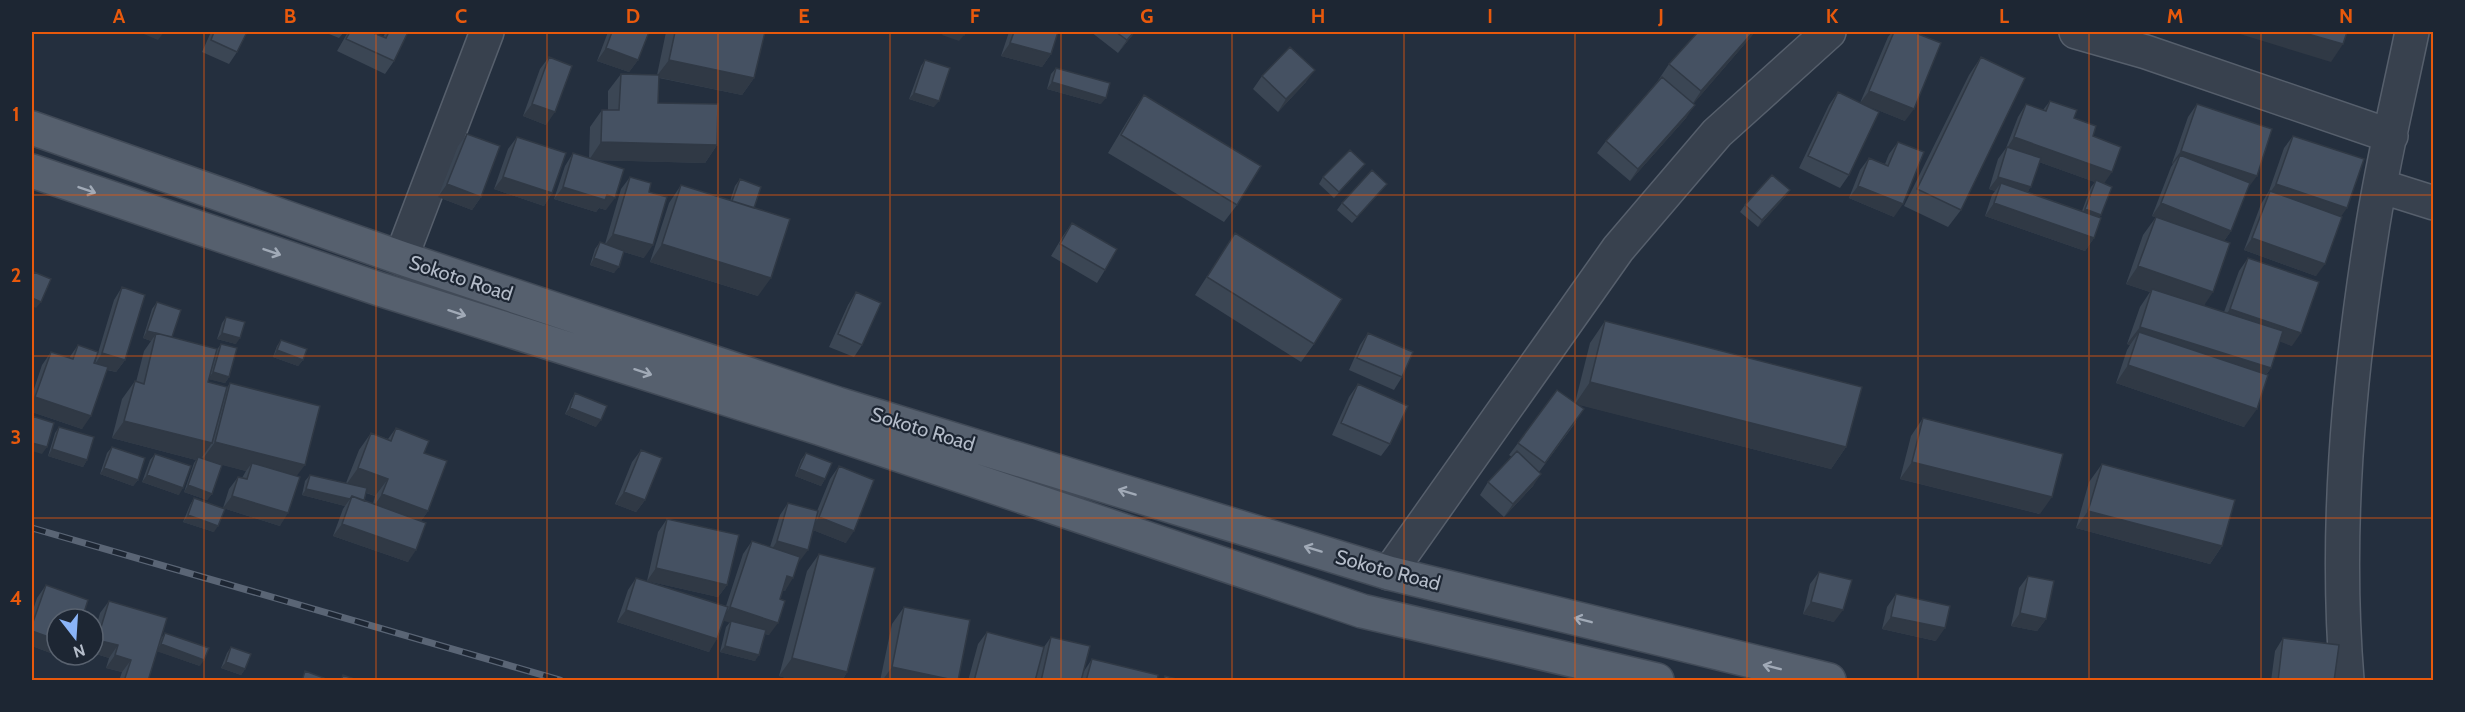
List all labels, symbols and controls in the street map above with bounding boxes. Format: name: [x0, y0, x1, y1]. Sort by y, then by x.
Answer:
text: A: [113, 4, 126, 28]
text: B: [284, 4, 296, 28]
text: C: [455, 4, 467, 28]
text: D: [626, 4, 640, 28]
text: E: [798, 4, 810, 28]
text: F: [970, 4, 981, 28]
text: G: [1140, 4, 1154, 28]
text: H: [1311, 4, 1325, 28]
text: I: [1487, 4, 1493, 28]
text: J: [1657, 4, 1664, 28]
text: K: [1826, 4, 1839, 28]
text: L: [1999, 4, 2009, 28]
text: M: [2167, 4, 2183, 28]
text: N: [2339, 4, 2353, 28]
text: 1: [12, 102, 20, 126]
one-way arrow: [77, 185, 96, 196]
one-way arrow: [262, 248, 281, 259]
street label: Sokoto Road: [406, 250, 516, 306]
text: 2: [11, 263, 21, 287]
one-way arrow: [447, 308, 466, 319]
one-way arrow: [633, 367, 652, 378]
street label: Sokoto Road: [868, 402, 978, 456]
text: 3: [11, 425, 21, 449]
one-way arrow: [1117, 486, 1136, 497]
one-way arrow: [1304, 543, 1323, 554]
street label: Sokoto Road: [1333, 544, 1443, 596]
text: 4: [10, 586, 22, 610]
north arrow: [45, 607, 105, 667]
one-way arrow: [1573, 614, 1592, 626]
text: N: [71, 640, 87, 662]
one-way arrow: [1763, 660, 1782, 672]

